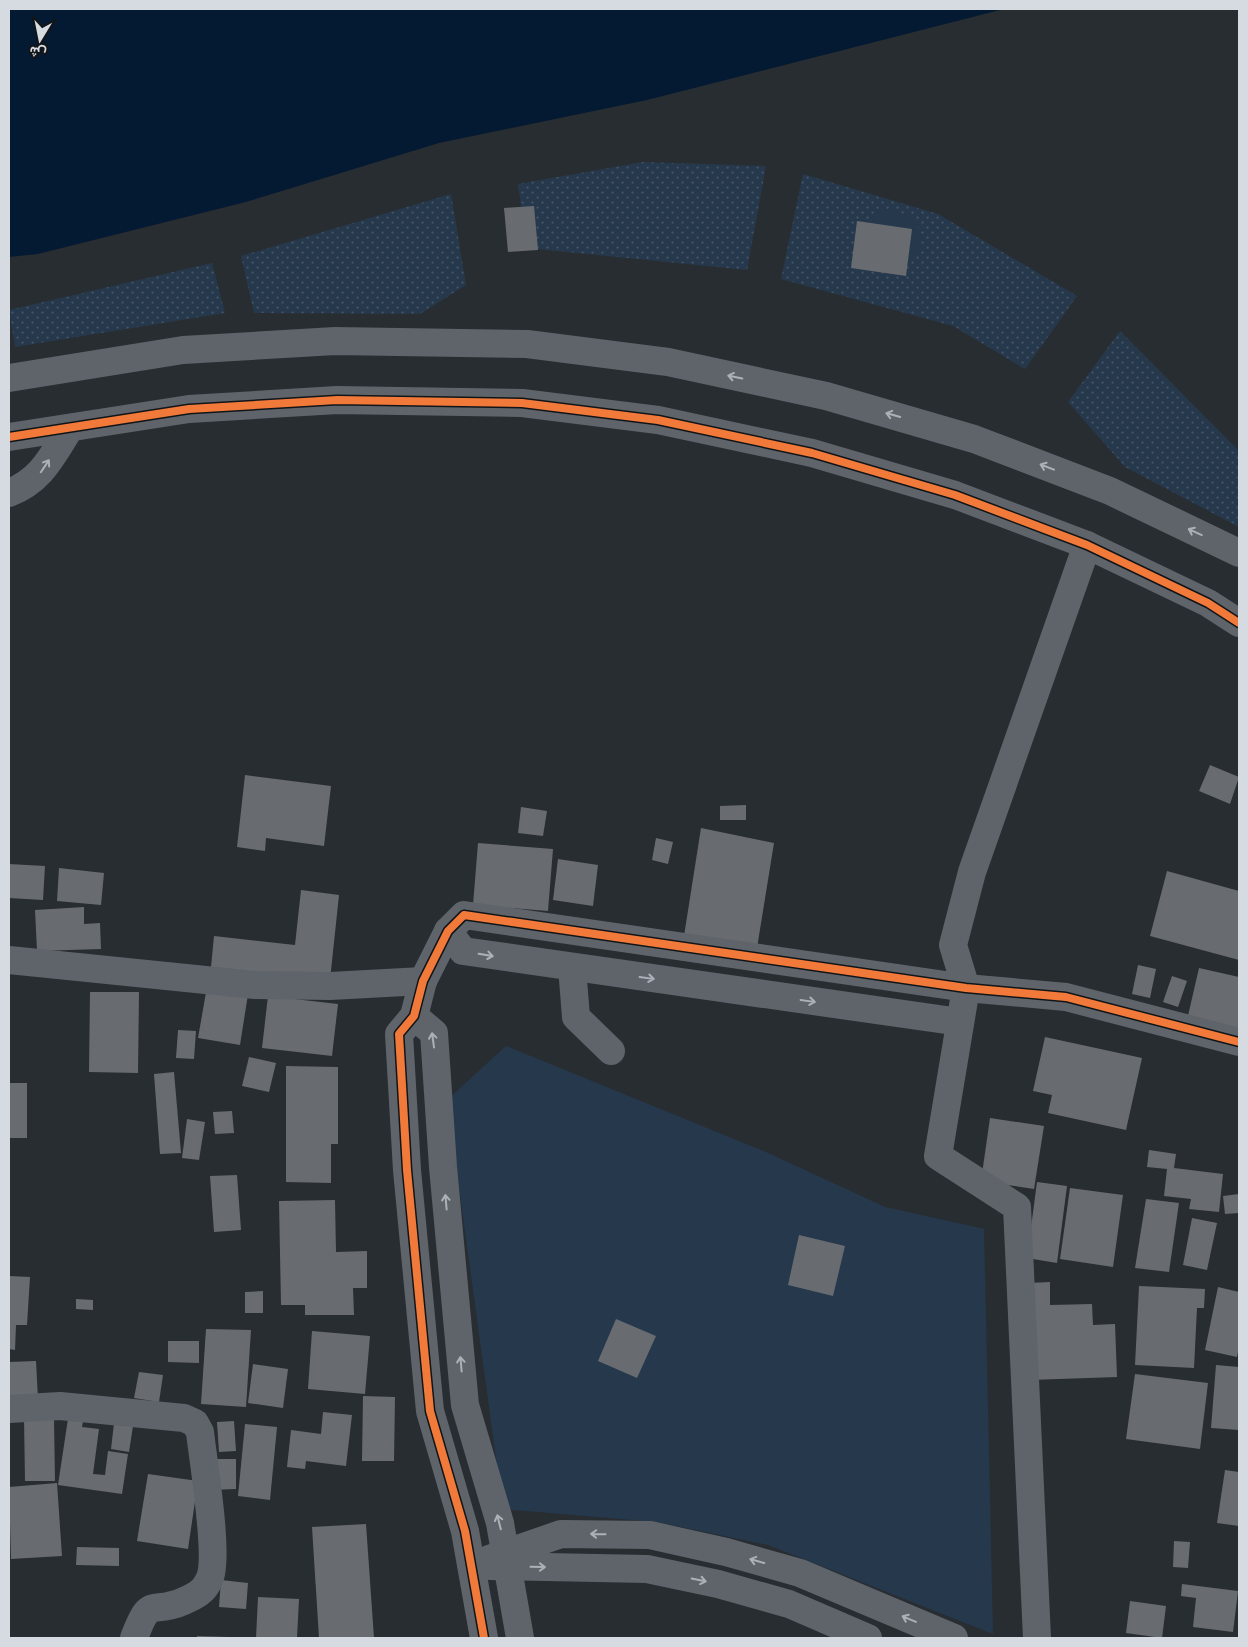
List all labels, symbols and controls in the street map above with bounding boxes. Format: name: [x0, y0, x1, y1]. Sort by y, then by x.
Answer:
north arrow: [15, 15, 65, 65]
text: ش: [28, 42, 48, 63]
one-way arrow: [727, 372, 743, 381]
one-way arrow: [885, 410, 901, 420]
one-way arrow: [40, 460, 50, 474]
one-way arrow: [1039, 462, 1055, 471]
one-way arrow: [1188, 526, 1203, 536]
one-way arrow: [478, 950, 494, 960]
one-way arrow: [639, 973, 655, 983]
one-way arrow: [800, 996, 816, 1006]
one-way arrow: [428, 1033, 438, 1049]
one-way arrow: [442, 1194, 451, 1210]
one-way arrow: [457, 1356, 466, 1372]
one-way arrow: [494, 1514, 503, 1530]
one-way arrow: [590, 1530, 606, 1539]
one-way arrow: [750, 1555, 766, 1565]
one-way arrow: [529, 1562, 545, 1572]
one-way arrow: [690, 1576, 706, 1585]
one-way arrow: [902, 1614, 917, 1623]

